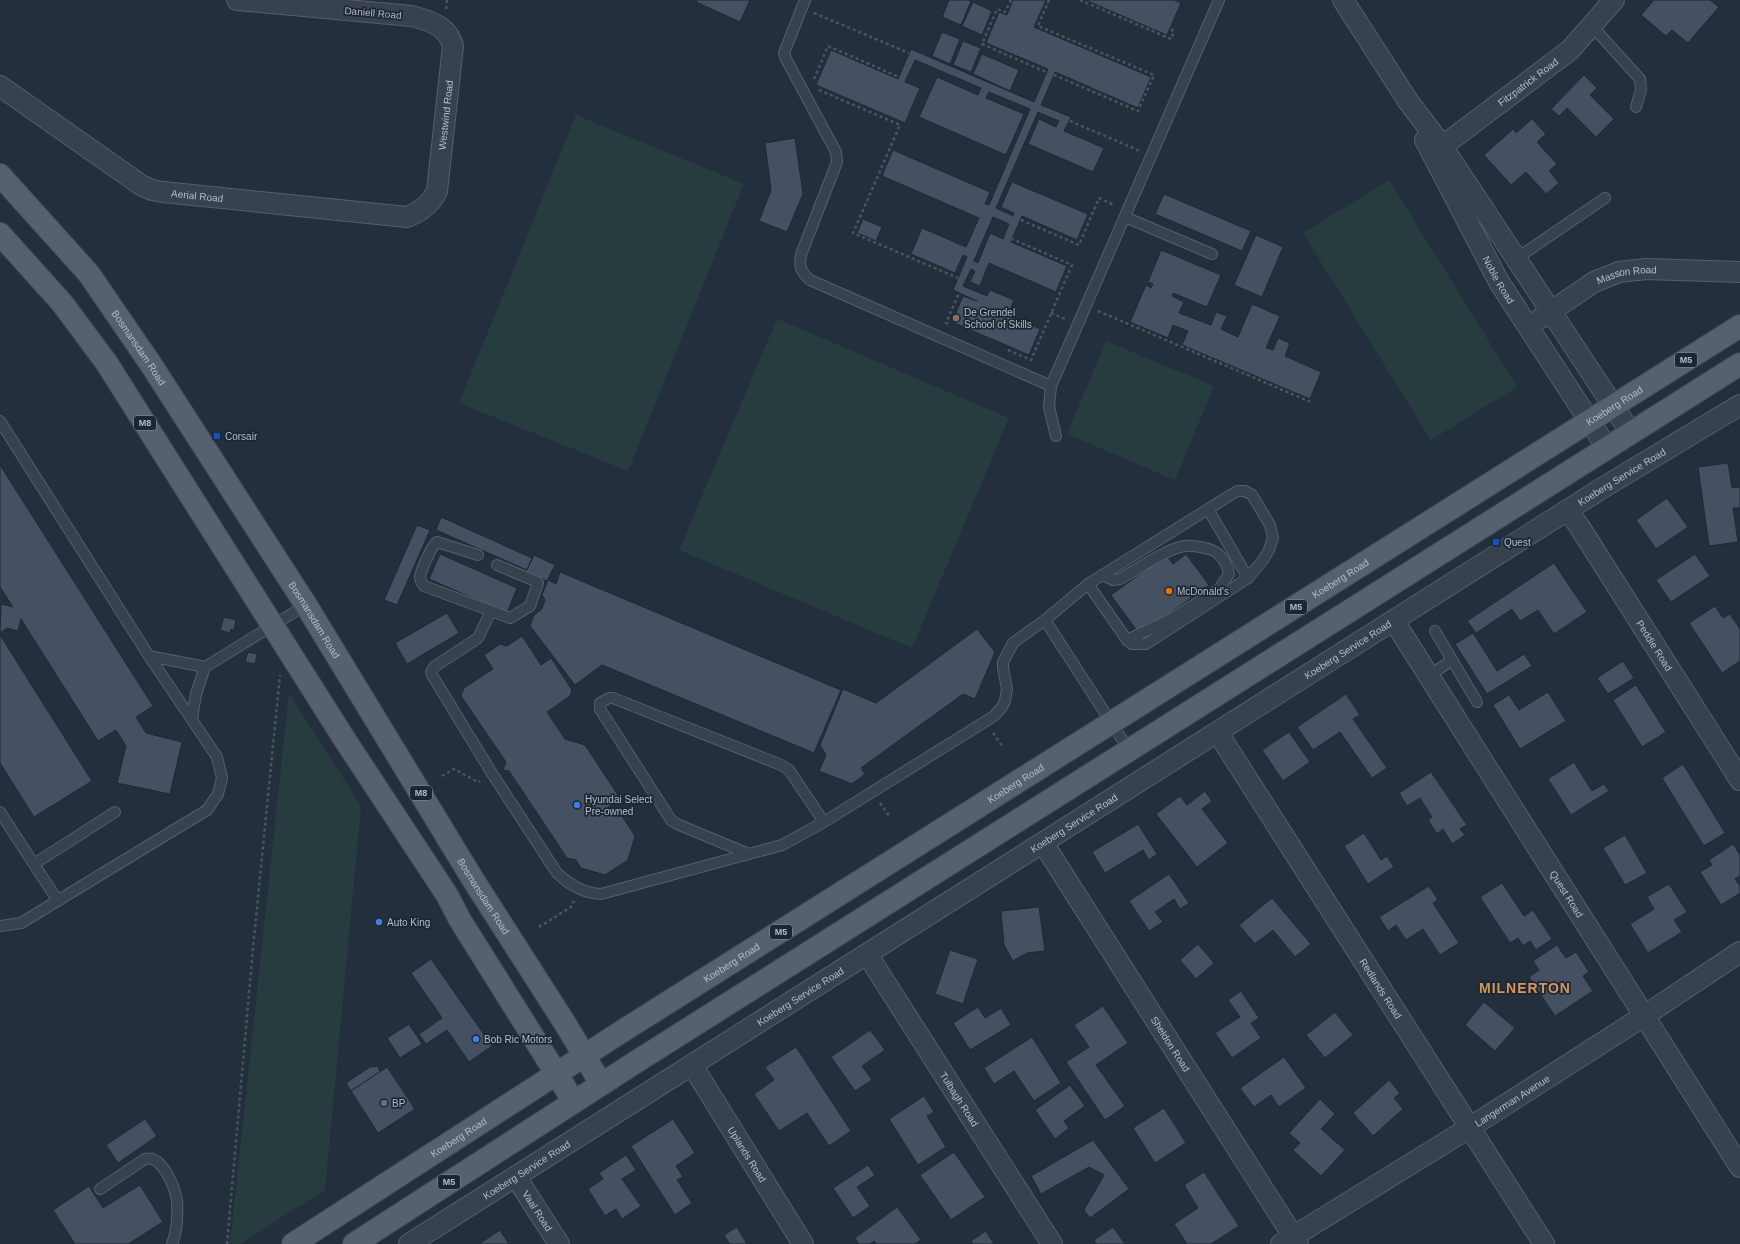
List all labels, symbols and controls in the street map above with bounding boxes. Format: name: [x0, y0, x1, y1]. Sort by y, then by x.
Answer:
street label: Daniell Road: [344, 5, 402, 21]
street label: Fitzpatrick Road: [1496, 56, 1560, 108]
street label: Westwind Road: [436, 80, 455, 150]
street label: Aerial Road: [171, 187, 224, 204]
street label: Noble Road: [1481, 254, 1517, 305]
street label: Masson Road: [1595, 263, 1657, 286]
place label: De Grendel School of Skills: [964, 307, 1032, 330]
street label: Bosmansdam Road: [110, 308, 168, 387]
marker: De Grendel School of Skills: [951, 313, 961, 323]
road number: M5: [1675, 353, 1697, 367]
street label: Koeberg Road: [1584, 383, 1645, 427]
road number: M8: [134, 416, 156, 430]
marker: Corsair: [212, 431, 222, 441]
place label: Corsair: [225, 431, 258, 442]
street label: Koeberg Service Road: [1576, 446, 1667, 508]
marker: Quest: [1491, 537, 1501, 547]
place label: Quest: [1504, 537, 1531, 548]
street label: Koeberg Road: [1310, 556, 1370, 600]
street label: Bosmansdam Road: [287, 579, 342, 660]
marker: McDonald's: [1164, 586, 1174, 596]
place label: McDonald's: [1177, 586, 1229, 597]
road number: M5: [1285, 600, 1307, 614]
street label: Koeberg Service Road: [1302, 618, 1393, 681]
street label: Peddie Road: [1635, 618, 1675, 673]
street label: Koeberg Road: [985, 761, 1046, 805]
road number: M8: [410, 786, 432, 800]
street label: Koeberg Service Road: [1028, 791, 1119, 854]
place label: Hyundai Select Pre-owned: [585, 794, 652, 817]
marker: Hyundai Select Pre-owned: [572, 800, 582, 810]
street label: Bosmansdam Road: [456, 856, 512, 936]
street label: Quest Road: [1548, 868, 1586, 919]
marker: Auto King: [374, 917, 384, 927]
place label: Auto King: [387, 917, 430, 928]
road number: M5: [770, 925, 792, 939]
street label: Koeberg Road: [701, 941, 762, 984]
street label: Redlands Road: [1358, 956, 1404, 1020]
street label: Koeberg Service Road: [755, 965, 846, 1028]
district label: MILNERTON: [1479, 980, 1571, 996]
street label: Sheldon Road: [1149, 1014, 1192, 1074]
marker: Bob Ric Motors: [471, 1034, 481, 1044]
place label: Bob Ric Motors: [484, 1034, 552, 1045]
street label: Tulbagh Road: [938, 1070, 981, 1128]
street label: Langerman Avenue: [1473, 1072, 1552, 1128]
marker: BP: [379, 1098, 389, 1108]
place label: BP: [392, 1098, 406, 1109]
street label: Koeberg Road: [428, 1115, 489, 1159]
street label: Uplands Road: [726, 1124, 769, 1184]
street label: Koeberg Service Road: [481, 1138, 572, 1201]
road number: M5: [438, 1175, 460, 1189]
street label: Vaal Road: [521, 1188, 555, 1233]

